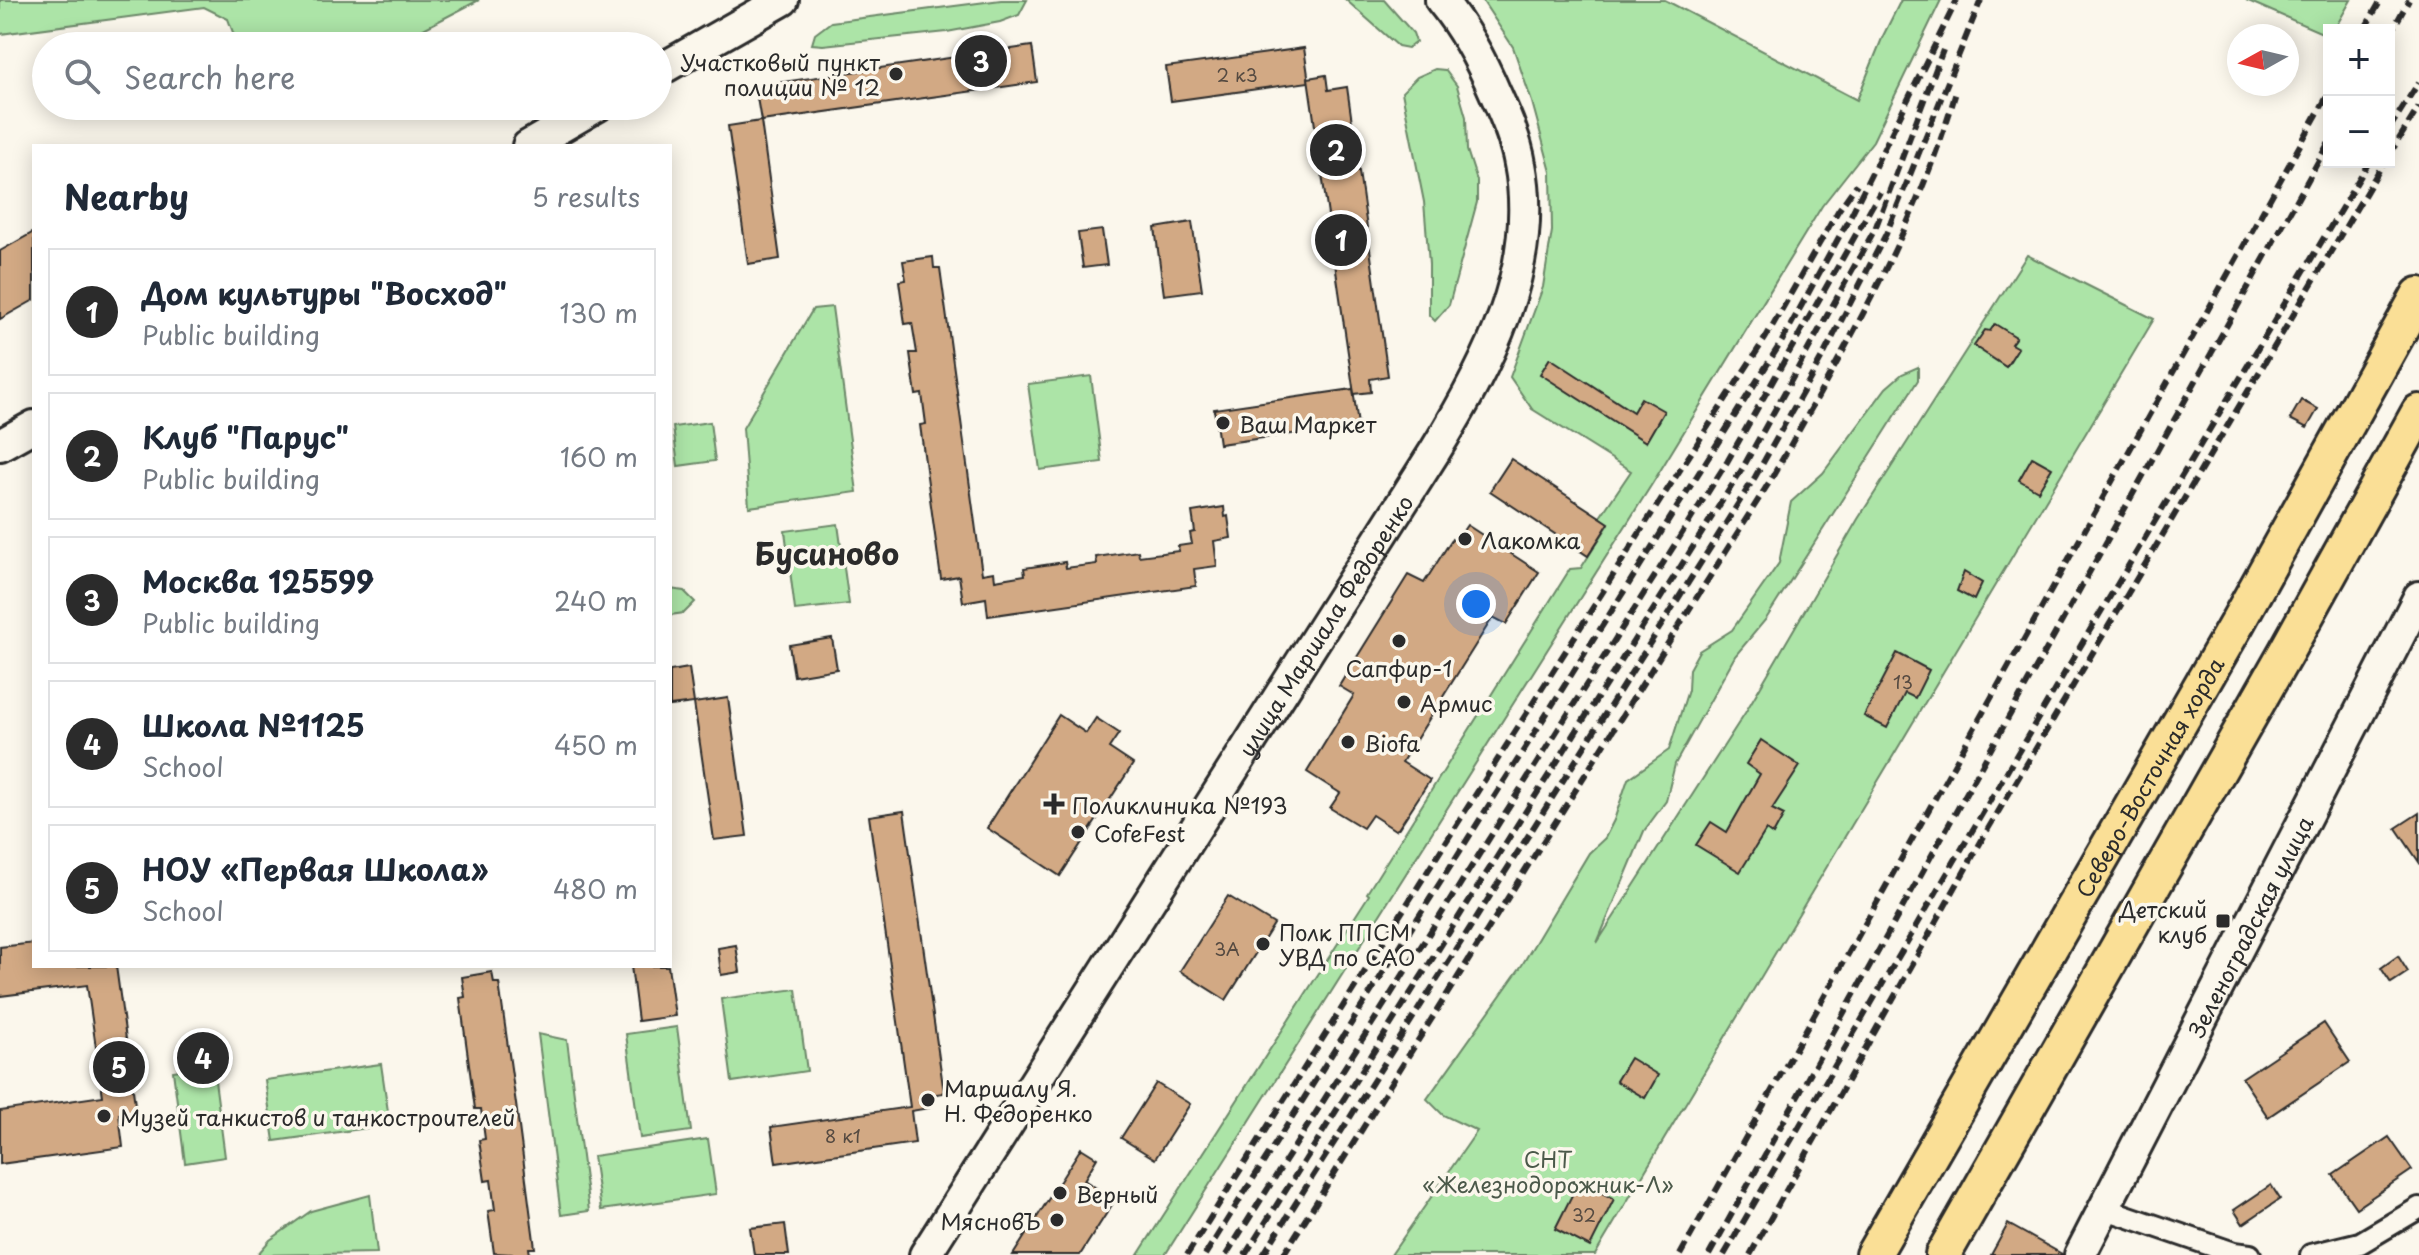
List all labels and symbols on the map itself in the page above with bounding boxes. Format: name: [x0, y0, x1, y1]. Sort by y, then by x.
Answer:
north arrow: [2227, 24, 2299, 96]
pin: 3: [955, 31, 1007, 91]
place label: Участковый пункт полиции № 12: [681, 45, 880, 103]
house number: 2 к3: [1216, 61, 1258, 88]
marker: Участковый пункт полиции № 12: [887, 65, 905, 83]
pin: 2: [1310, 120, 1362, 180]
pin: 1: [1315, 210, 1367, 270]
place label: Ваш Маркет: [1239, 407, 1377, 440]
marker: Ваш Маркет: [1214, 414, 1232, 432]
street label: улица Маршала Федоренко: [1229, 488, 1420, 762]
place label: Лакомка: [1481, 523, 1580, 556]
district label: Бусиново: [755, 530, 899, 575]
marker: Лакомка: [1456, 530, 1474, 548]
your location: [1456, 584, 1496, 624]
marker: Сапфир-1: [1390, 632, 1408, 650]
street label: Северо-Восточная хорда: [2066, 650, 2231, 903]
place label: Сапфир-1: [1346, 651, 1452, 684]
house number: 13: [1893, 668, 1913, 695]
place label: Армис: [1420, 686, 1493, 719]
marker: Армис: [1395, 693, 1413, 711]
place label: Biofa: [1364, 726, 1420, 759]
marker: Biofa: [1339, 733, 1357, 751]
place label: Поликлиника №193: [1072, 788, 1288, 821]
marker: Поликлиника №193: [1043, 793, 1065, 815]
street label: Зеленоградская улица: [2179, 810, 2320, 1042]
place label: CofeFest: [1094, 816, 1185, 849]
marker: CofeFest: [1069, 823, 1087, 841]
place label: Детский клуб: [2118, 892, 2207, 950]
marker: Детский клуб: [2214, 912, 2232, 930]
place label: Полк ППСМ УВД по САО: [1279, 915, 1415, 973]
house number: 3А: [1214, 935, 1240, 962]
marker: Полк ППСМ УВД по САО: [1254, 935, 1272, 953]
pin: 4: [177, 1028, 229, 1088]
pin: 5: [93, 1037, 145, 1097]
place label: Маршалу Я. Н. Федоренко: [944, 1071, 1093, 1129]
marker: Маршалу Я. Н. Федоренко: [919, 1091, 937, 1109]
place label: Музей танкистов и танкостроителей: [120, 1100, 515, 1133]
marker: Музей танкистов и танкостроителей: [95, 1107, 113, 1125]
house number: 8 к1: [825, 1122, 861, 1149]
park label: СНТ «Железнодорожник-Л»: [1422, 1142, 1674, 1200]
place label: Верный: [1076, 1177, 1158, 1210]
marker: Верный: [1051, 1184, 1069, 1202]
house number: 32: [1572, 1201, 1596, 1228]
place label: МясновЪ: [941, 1204, 1041, 1237]
marker: МясновЪ: [1048, 1211, 1066, 1229]

